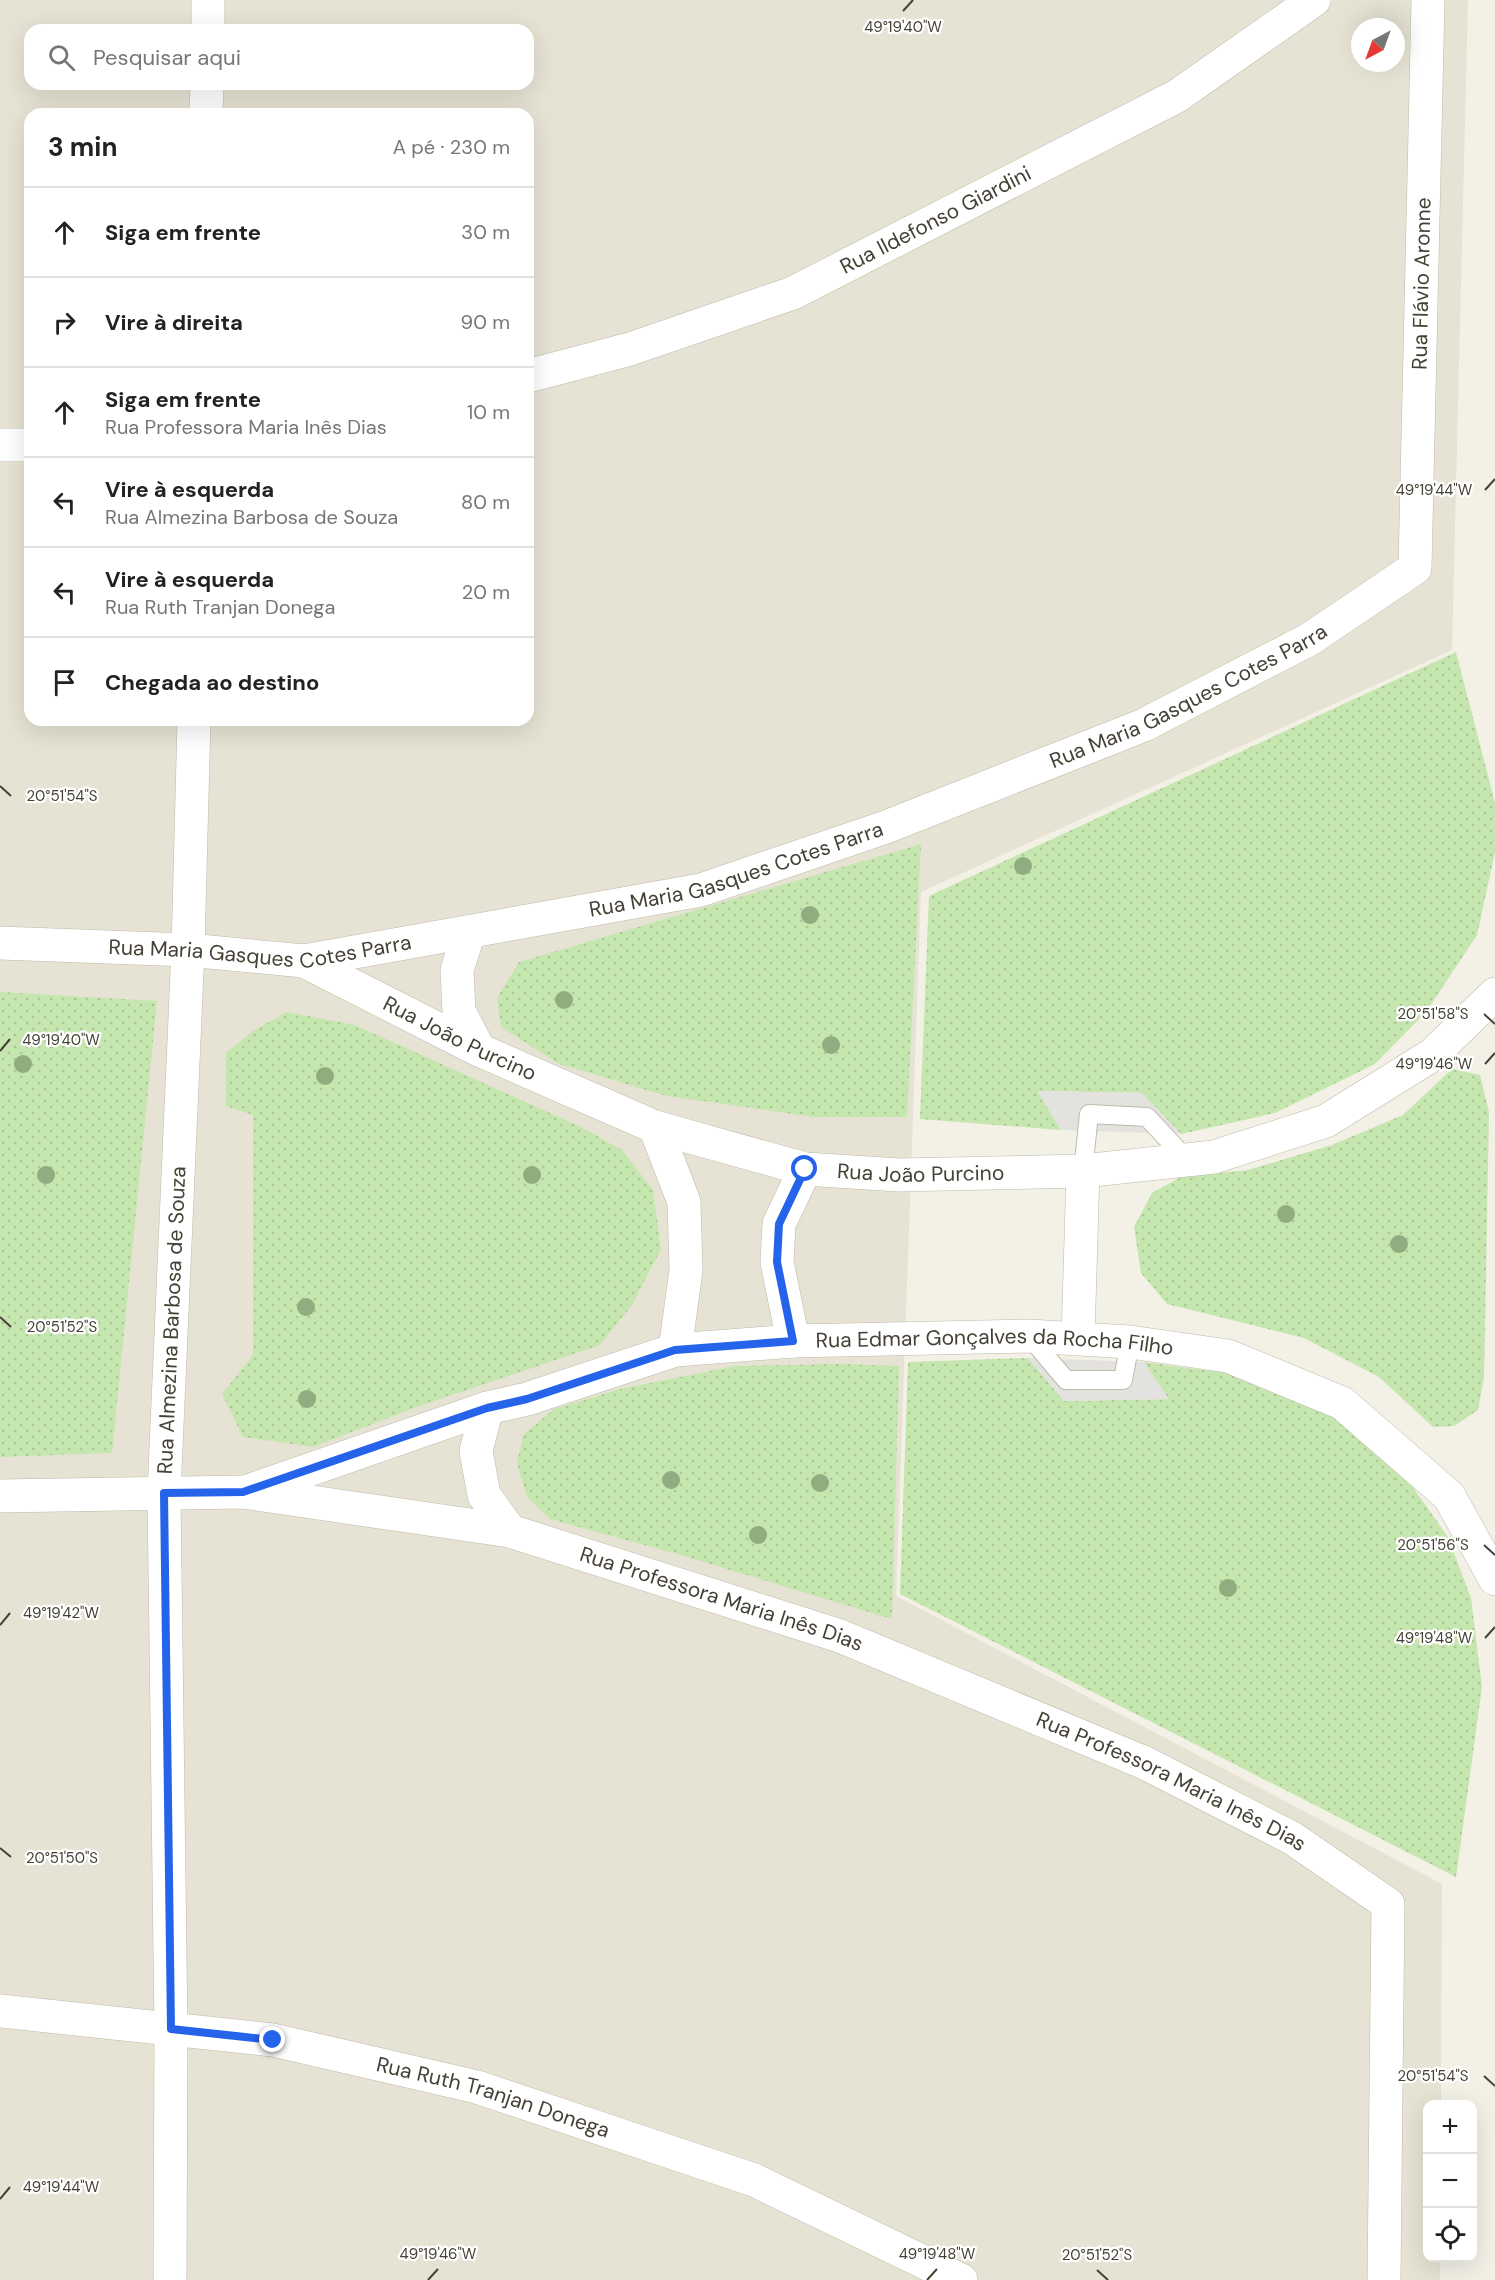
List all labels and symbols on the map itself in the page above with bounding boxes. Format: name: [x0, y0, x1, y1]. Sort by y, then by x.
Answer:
text: 49°19'40"W: [864, 17, 942, 37]
north arrow: [1351, 18, 1405, 72]
street label: Rua Ildefonso Giardini: [835, 159, 1036, 281]
street label: Rua Flávio Aronne: [1406, 197, 1437, 370]
text: 49°19'44"W: [1396, 480, 1473, 500]
street label: Rua Maria Gasques Cotes Parra: [1046, 617, 1333, 775]
text: 20°51'54"S: [27, 786, 98, 806]
street label: Rua Maria Gasques Cotes Parra: [587, 815, 887, 924]
street label: Rua Maria Gasques Cotes Parra: [108, 928, 414, 976]
street label: Rua João Purcino: [378, 989, 541, 1087]
text: 20°51'58"S: [1398, 1004, 1469, 1024]
text: 49°19'40"W: [22, 1030, 100, 1050]
text: 49°19'46"W: [1396, 1054, 1473, 1074]
route start: [791, 1155, 817, 1181]
street label: Rua João Purcino: [836, 1157, 1004, 1189]
street label: Rua Almezina Barbosa de Souza: [151, 1166, 192, 1475]
text: 20°51'52"S: [27, 1317, 97, 1337]
street label: Rua Edmar Gonçalves da Rocha Filho: [815, 1322, 1175, 1362]
text: 20°51'56"S: [1397, 1535, 1469, 1555]
street label: Rua Professora Maria Inês Dias: [576, 1540, 867, 1658]
text: 49°19'42"W: [23, 1603, 99, 1623]
text: 49°19'48"W: [1396, 1628, 1473, 1648]
street label: Rua Professora Maria Inês Dias: [1032, 1705, 1312, 1858]
text: 20°51'50"S: [26, 1848, 98, 1868]
route end: [259, 2026, 285, 2052]
street label: Rua Ruth Tranjan Donega: [374, 2050, 613, 2145]
text: 20°51'54"S: [1398, 2066, 1469, 2086]
text: 49°19'44"W: [23, 2177, 100, 2197]
text: 49°19'46"W: [400, 2244, 477, 2264]
text: 49°19'48"W: [899, 2244, 976, 2264]
text: 20°51'52"S: [1062, 2245, 1132, 2265]

